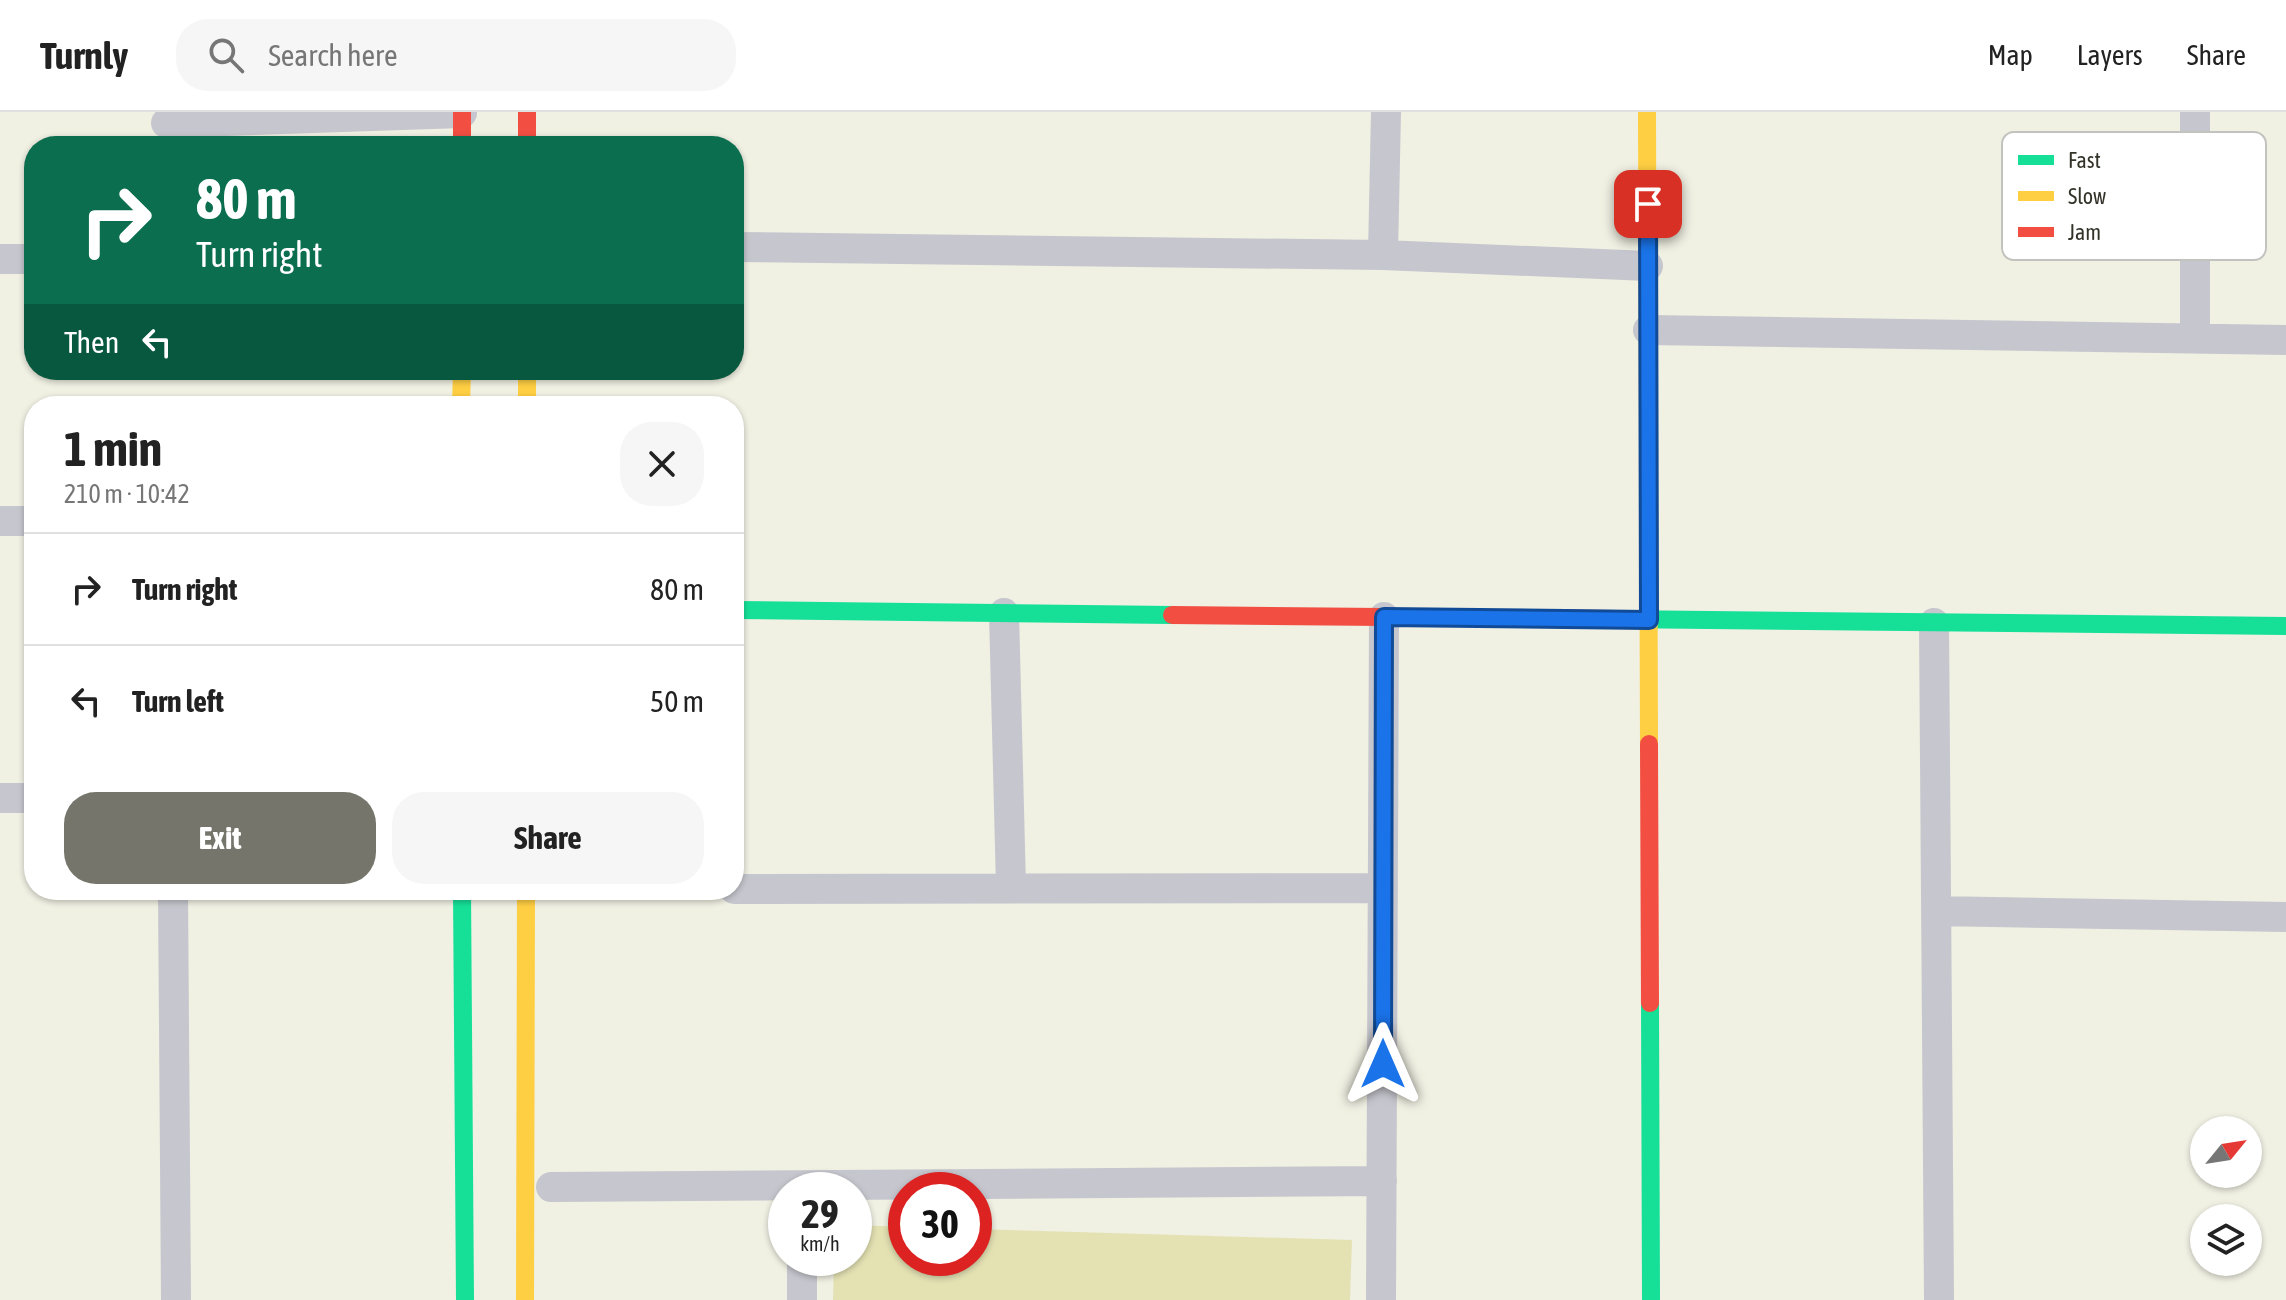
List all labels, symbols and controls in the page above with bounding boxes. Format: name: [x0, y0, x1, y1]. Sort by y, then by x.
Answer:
search box: [176, 19, 736, 91]
icon: search: [204, 33, 248, 77]
text: Turnly: [40, 34, 128, 77]
text: Search here: [268, 38, 398, 72]
text: Map: [1988, 39, 2033, 71]
text: Layers: [2077, 39, 2143, 71]
text: Share: [2187, 39, 2246, 71]
legend: [2002, 132, 2266, 260]
text: Fast: [2068, 147, 2101, 173]
text: 80 m: [196, 167, 297, 231]
icon: right: [64, 168, 168, 272]
pin: [1614, 170, 1682, 238]
icon: arrive: [1626, 182, 1670, 226]
text: Slow: [2068, 183, 2106, 209]
text: Jam: [2068, 219, 2101, 245]
text: Turn right: [196, 233, 323, 275]
icon: left: [135, 320, 179, 364]
text: Then: [64, 325, 119, 359]
text: 1 min: [64, 421, 162, 476]
button: close: [620, 422, 704, 506]
text: 210 m · 10:42: [64, 479, 190, 509]
icon: right: [64, 567, 108, 611]
text: Turn right: [132, 572, 238, 606]
text: 80 m: [650, 572, 704, 606]
icon: left: [64, 679, 108, 723]
text: Turn left: [132, 684, 224, 718]
text: 50 m: [650, 684, 704, 718]
button: Exit: [64, 792, 376, 884]
button: Share: [392, 792, 704, 884]
position arrow: [1341, 1022, 1425, 1106]
north arrow: [2190, 1116, 2262, 1188]
map controls: [2190, 1116, 2262, 1276]
speed limit sign: 30: [888, 1172, 992, 1276]
text: 29: [801, 1191, 839, 1236]
button: layers: [2190, 1204, 2262, 1276]
text: km/h: [800, 1232, 840, 1255]

